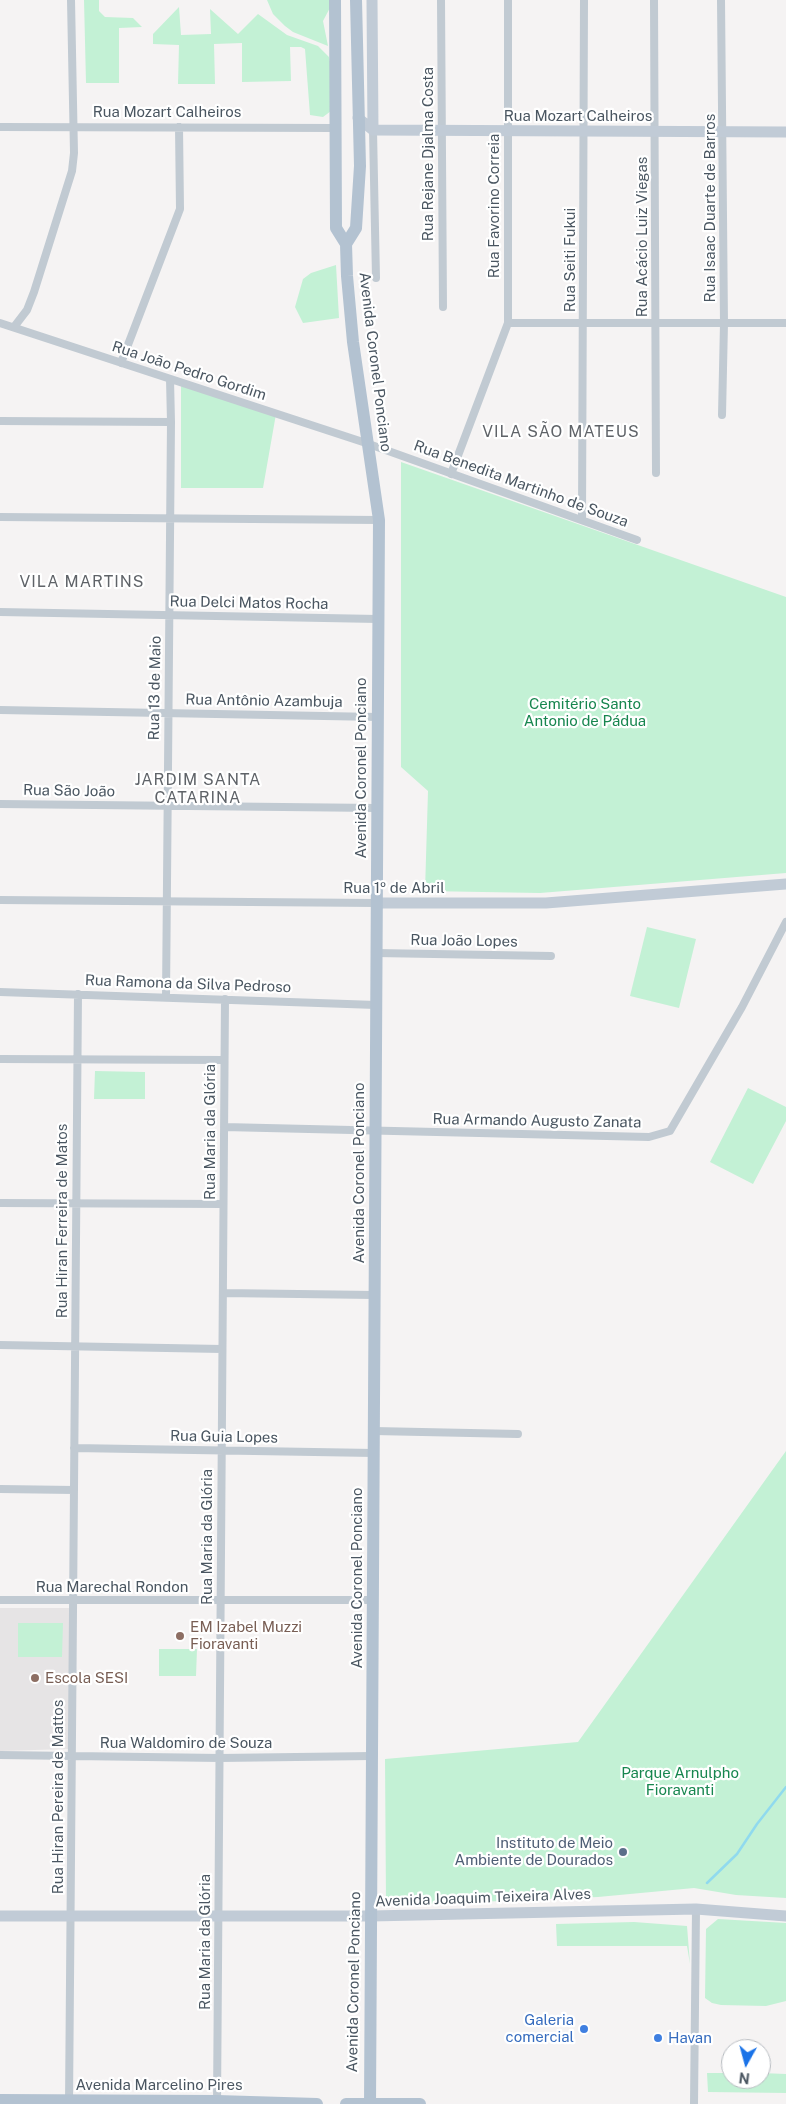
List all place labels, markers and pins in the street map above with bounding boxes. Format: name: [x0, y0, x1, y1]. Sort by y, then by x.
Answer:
place label: EM Izabel Muzzi Fioravanti: [190, 1618, 302, 1653]
marker: EM Izabel Muzzi Fioravanti: [174, 1630, 186, 1642]
place label: Escola SESI: [45, 1669, 128, 1687]
marker: Escola SESI: [29, 1672, 41, 1684]
place label: Instituto de Meio Ambiente de Dourados: [454, 1834, 613, 1869]
marker: Instituto de Meio Ambiente de Dourados: [617, 1846, 629, 1858]
place label: Galeria comercial: [506, 2011, 574, 2046]
marker: Galeria comercial: [578, 2023, 590, 2035]
place label: Havan: [668, 2029, 712, 2047]
marker: Havan: [652, 2032, 664, 2044]

